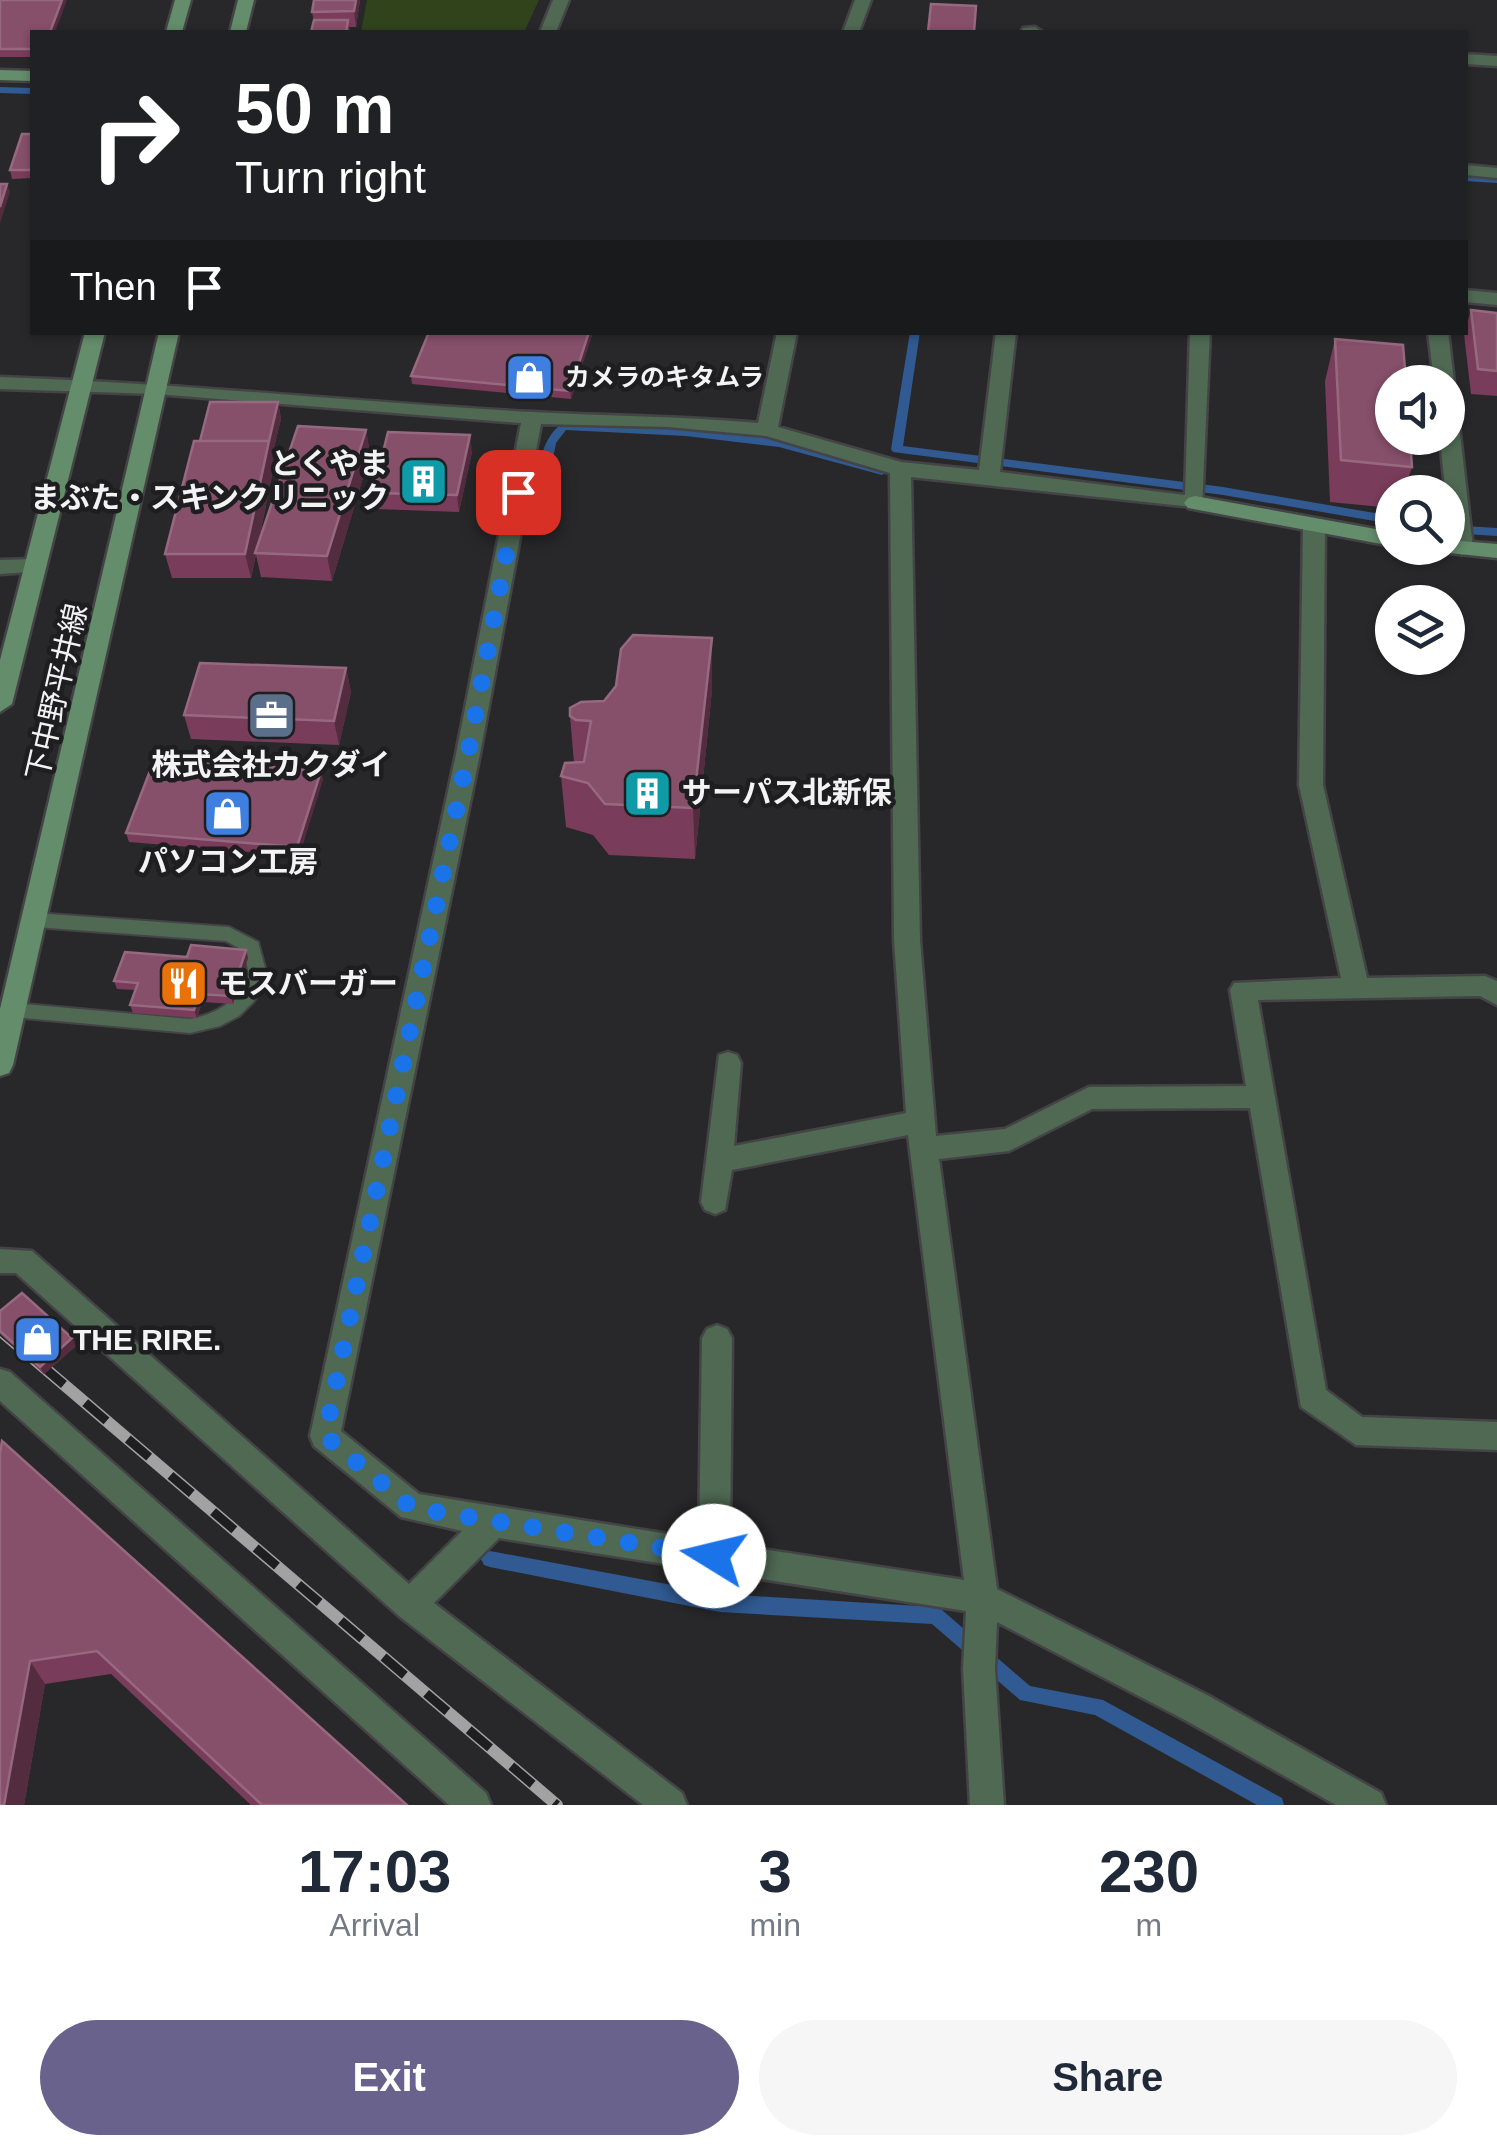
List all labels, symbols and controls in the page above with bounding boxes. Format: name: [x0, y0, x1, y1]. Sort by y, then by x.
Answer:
icon: right: [70, 70, 200, 200]
text: 50 m: [235, 70, 395, 148]
text: Turn right: [235, 152, 426, 203]
icon: arrive: [177, 260, 232, 315]
text: Then: [70, 266, 157, 308]
shop icon: カメラのキタムラ: [504, 351, 556, 403]
place label: カメラのキタムラ: [565, 363, 764, 391]
map controls: [1375, 365, 1465, 675]
button: sound: [1375, 365, 1465, 455]
place label: とくやま まぶた・スキンクリニック: [30, 447, 389, 514]
pin: [476, 450, 561, 535]
building icon: とくやま まぶた・スキンクリニック: [398, 455, 450, 507]
icon: arrive: [491, 465, 546, 520]
button: search: [1375, 475, 1465, 565]
button: layers: [1375, 585, 1465, 675]
street label: 下中野平井線: [20, 600, 93, 783]
office icon: 株式会社カクダイ: [245, 690, 297, 742]
place label: 株式会社カクダイ: [152, 748, 390, 781]
building icon: サーパス北新保: [621, 767, 673, 819]
place label: サーパス北新保: [682, 776, 892, 809]
shop icon: パソコン工房: [202, 787, 254, 839]
place label: パソコン工房: [138, 845, 318, 878]
restaurant icon: モスバーガー: [157, 958, 209, 1010]
place label: モスバーガー: [218, 967, 398, 1000]
shop icon: THE RIRE.: [12, 1314, 64, 1366]
place label: THE RIRE.: [73, 1323, 221, 1356]
position arrow: [662, 1504, 766, 1608]
text: 17:03: [298, 1838, 451, 1905]
text: 3: [758, 1838, 792, 1905]
text: 230: [1099, 1838, 1199, 1905]
text: Arrival: [329, 1907, 420, 1943]
text: min: [749, 1907, 801, 1943]
text: m: [1136, 1907, 1162, 1943]
button: Exit: [40, 2020, 739, 2135]
button: Share: [759, 2020, 1457, 2135]

